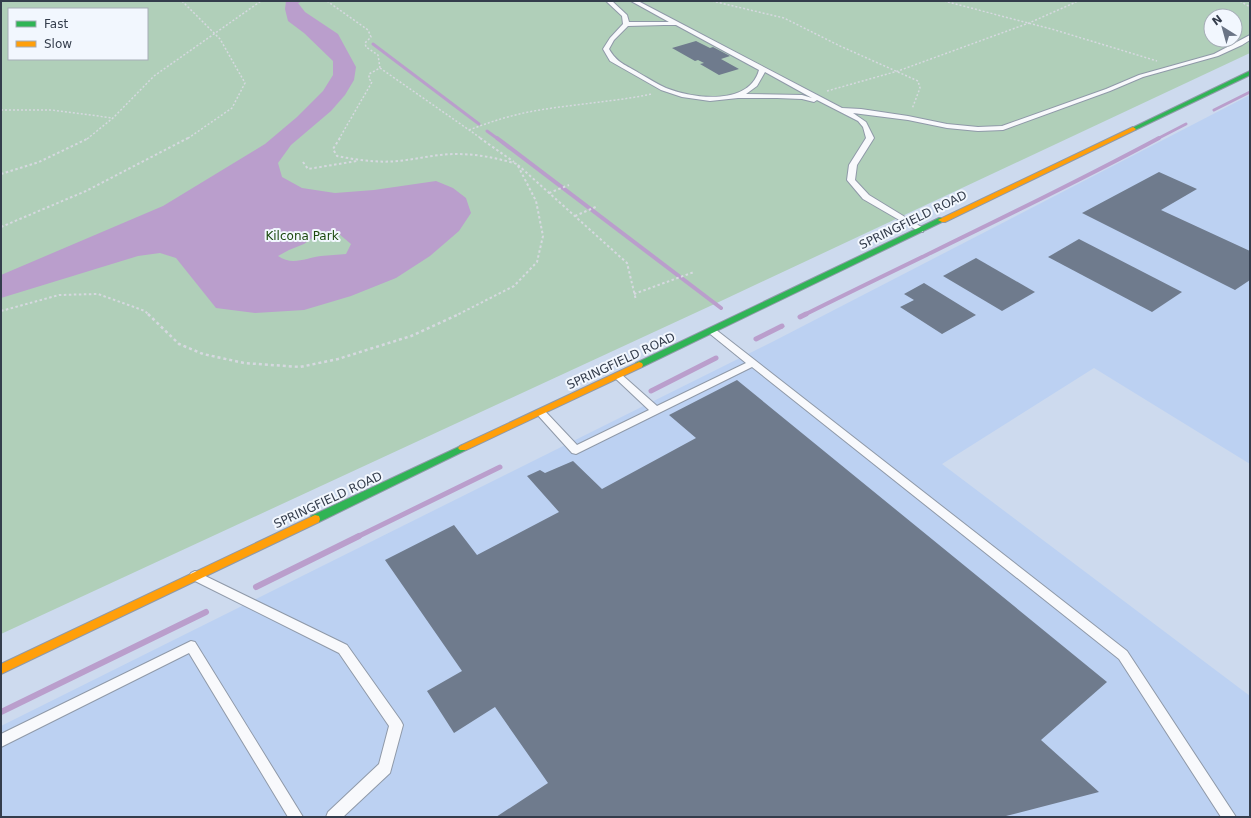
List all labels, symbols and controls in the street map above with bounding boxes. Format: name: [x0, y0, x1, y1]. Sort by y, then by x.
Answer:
legend: [8, 8, 148, 60]
north arrow: [1203, 8, 1243, 48]
text: N: [1210, 12, 1225, 28]
text: Fast: [44, 17, 68, 31]
text: Slow: [44, 37, 72, 51]
street label: SPRINGFIELD ROAD: [857, 188, 969, 252]
park label: Kilcona Park: [265, 229, 339, 243]
street label: SPRINGFIELD ROAD: [565, 330, 677, 392]
street label: SPRINGFIELD ROAD: [272, 469, 384, 531]

